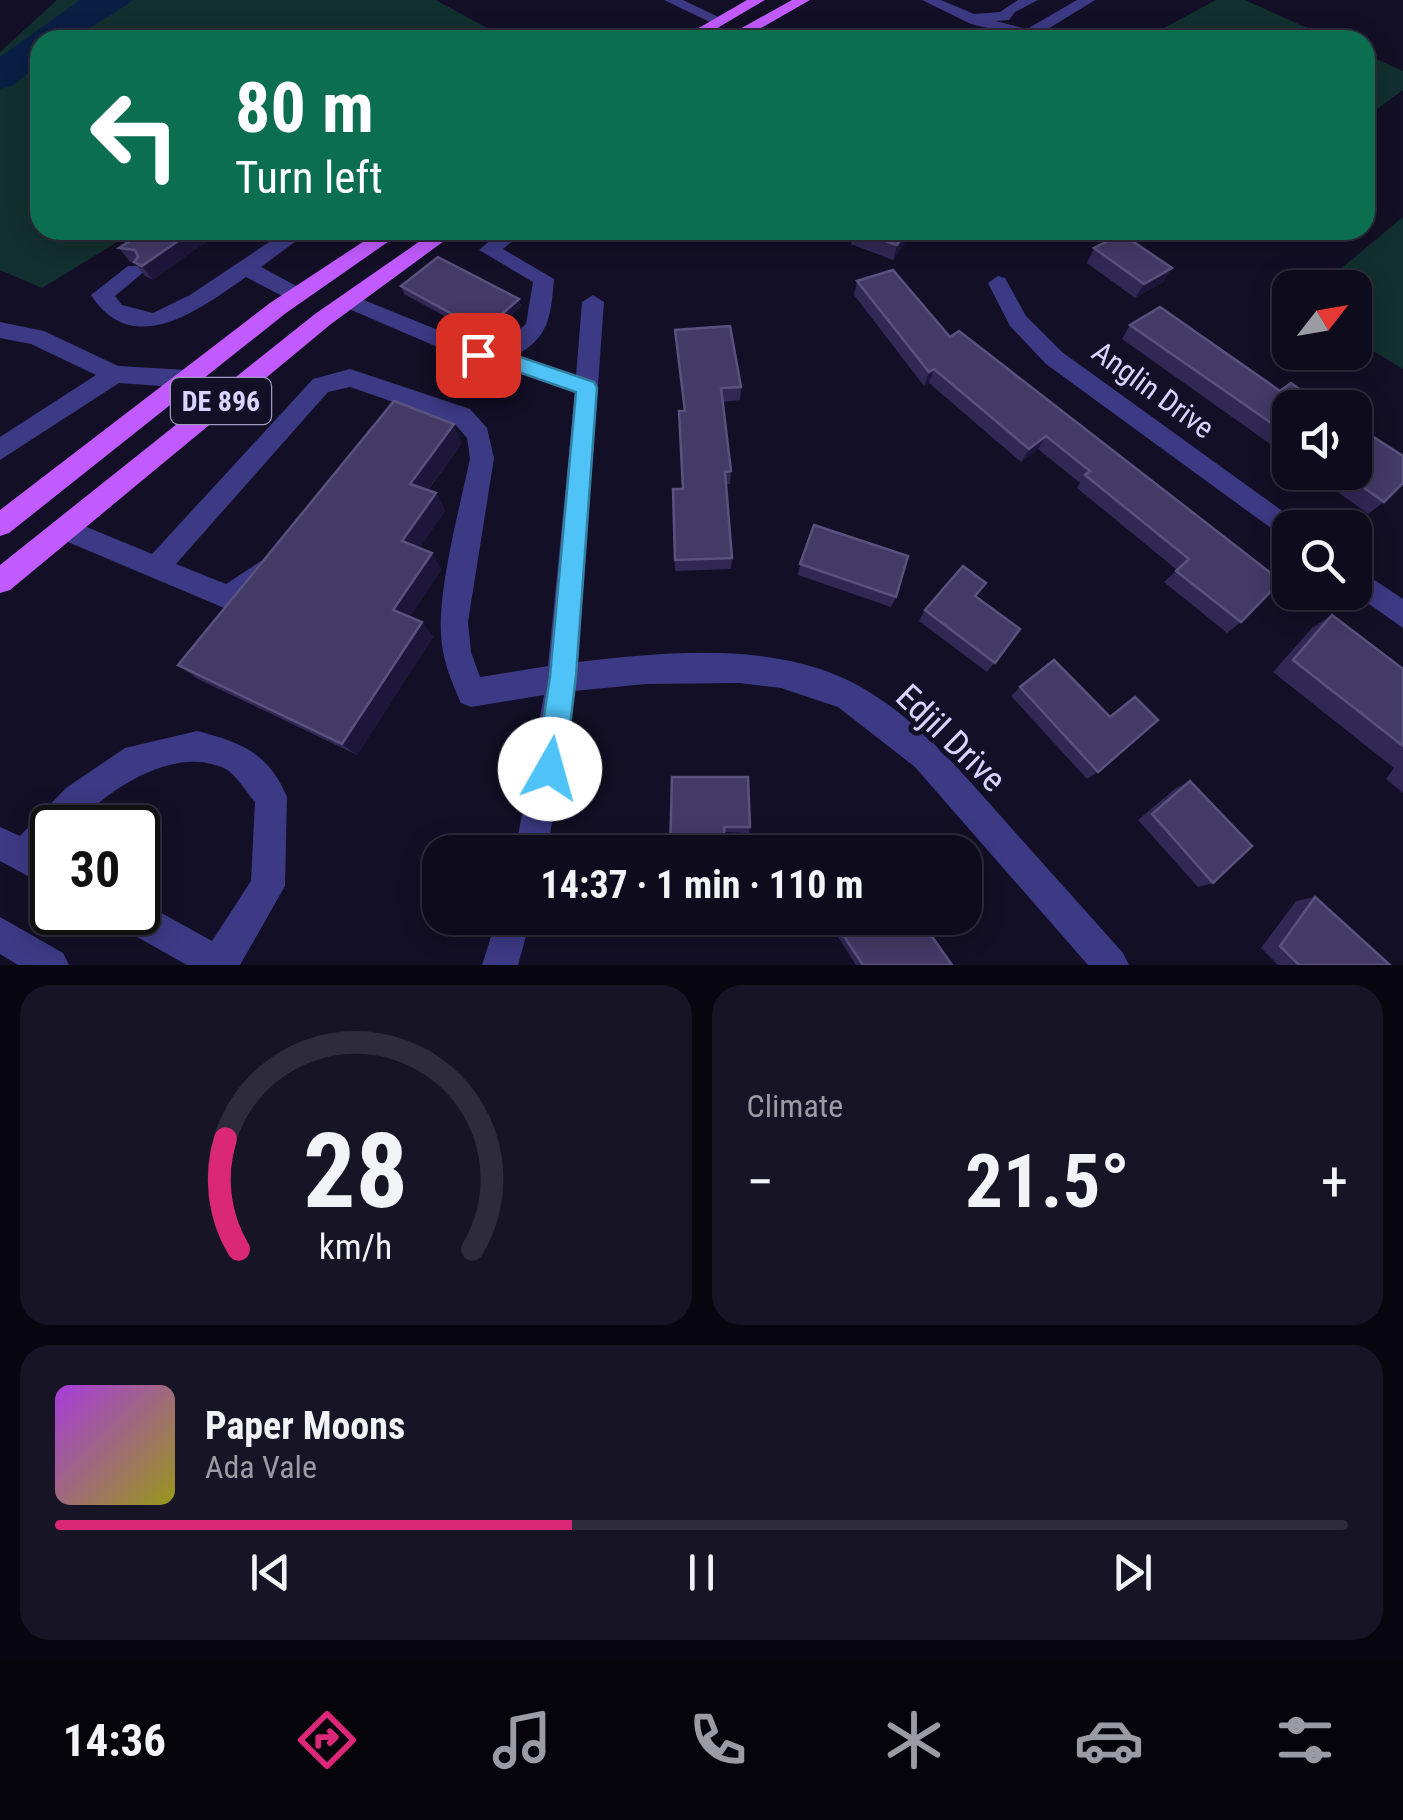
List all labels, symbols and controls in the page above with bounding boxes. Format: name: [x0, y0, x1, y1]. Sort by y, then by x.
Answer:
text: 80 m: [235, 67, 374, 149]
icon: left: [70, 70, 200, 200]
text: Turn left: [235, 151, 383, 204]
north arrow: [1272, 270, 1372, 370]
map controls: [1272, 270, 1372, 610]
pin: [436, 313, 521, 398]
icon: arrive: [451, 328, 506, 383]
street label: Anglin Drive: [1086, 334, 1221, 445]
road number: DE 896: [171, 378, 271, 424]
button: sound: [1272, 390, 1372, 490]
button: search: [1272, 510, 1372, 610]
street label: Edjil Drive: [887, 676, 1014, 800]
position arrow: [498, 717, 602, 821]
speed limit sign: 30: [30, 805, 160, 935]
text: 14:37 · 1 min · 110 m: [541, 863, 863, 907]
text: Climate: [747, 1087, 843, 1125]
text: 28: [303, 1111, 408, 1232]
text: 21.5°: [965, 1137, 1130, 1225]
text: −: [747, 1150, 774, 1214]
text: +: [1321, 1150, 1348, 1214]
text: km/h: [319, 1226, 393, 1268]
text: Paper Moons: [205, 1404, 405, 1448]
text: Ada Vale: [205, 1448, 317, 1486]
icon: previous: [243, 1545, 298, 1600]
icon: pause: [674, 1545, 729, 1600]
icon: next: [1105, 1545, 1160, 1600]
icon: directions: [292, 1705, 362, 1775]
icon: music: [487, 1705, 557, 1775]
icon: phone: [683, 1705, 753, 1775]
icon: climate: [879, 1705, 949, 1775]
icon: car: [1074, 1705, 1144, 1775]
icon: filters: [1270, 1705, 1340, 1775]
text: 14:36: [63, 1714, 166, 1767]

